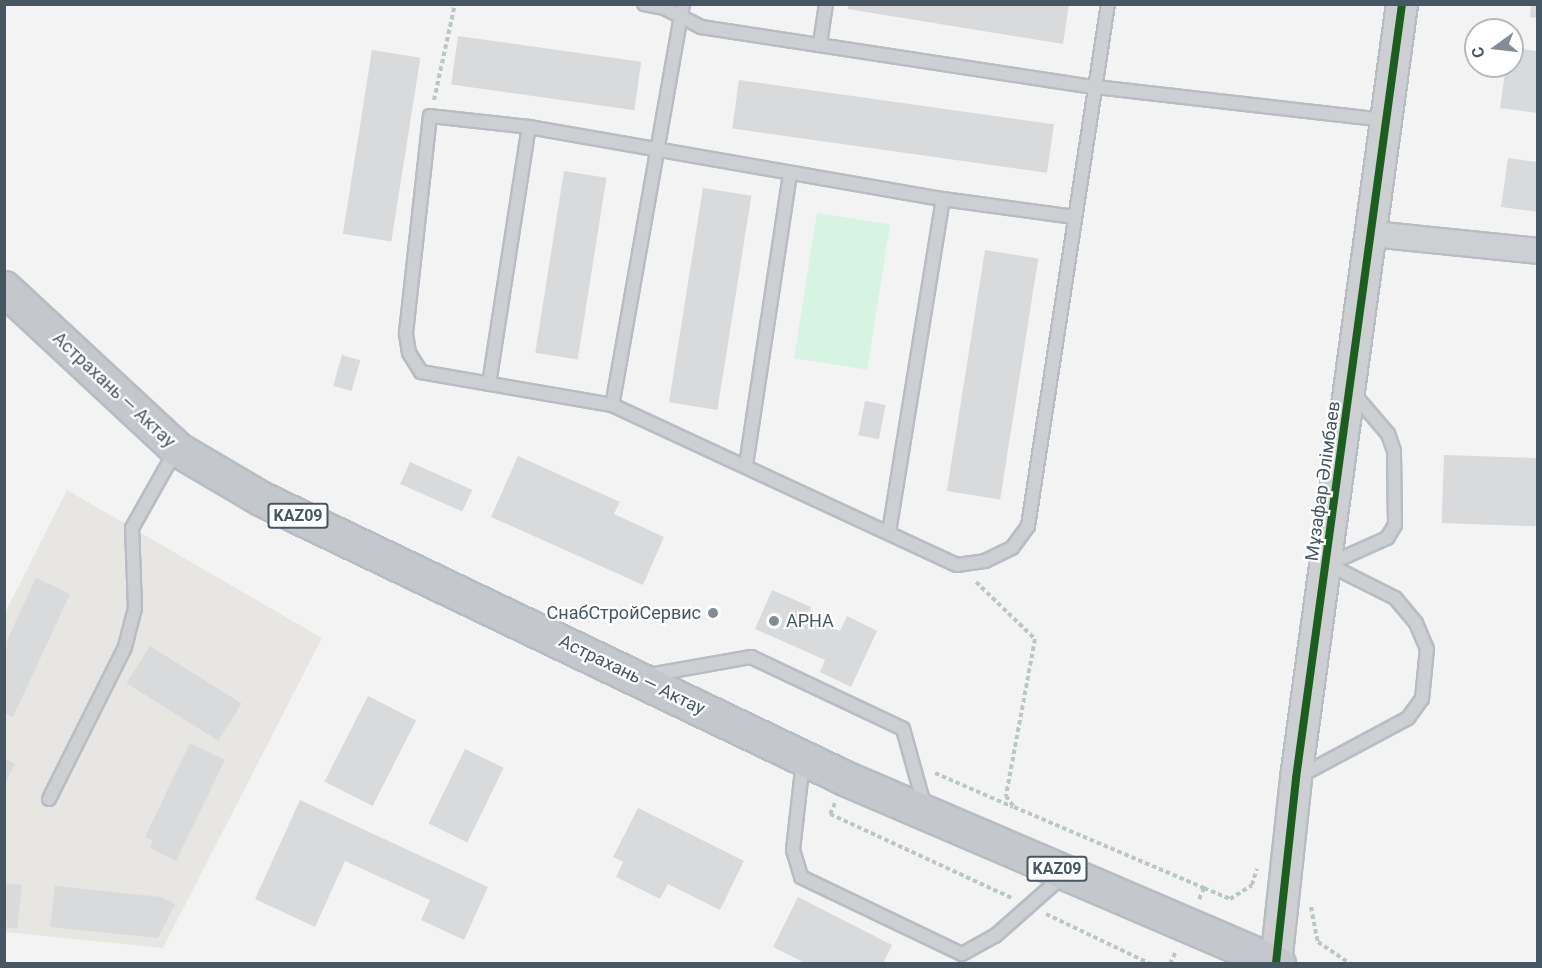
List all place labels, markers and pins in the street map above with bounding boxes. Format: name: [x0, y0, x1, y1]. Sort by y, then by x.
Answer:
place label: СнабСтройСервис: [547, 602, 701, 624]
marker: СнабСтройСервис: [706, 606, 720, 620]
place label: АРНА: [786, 610, 834, 632]
marker: АРНА: [767, 614, 781, 628]

